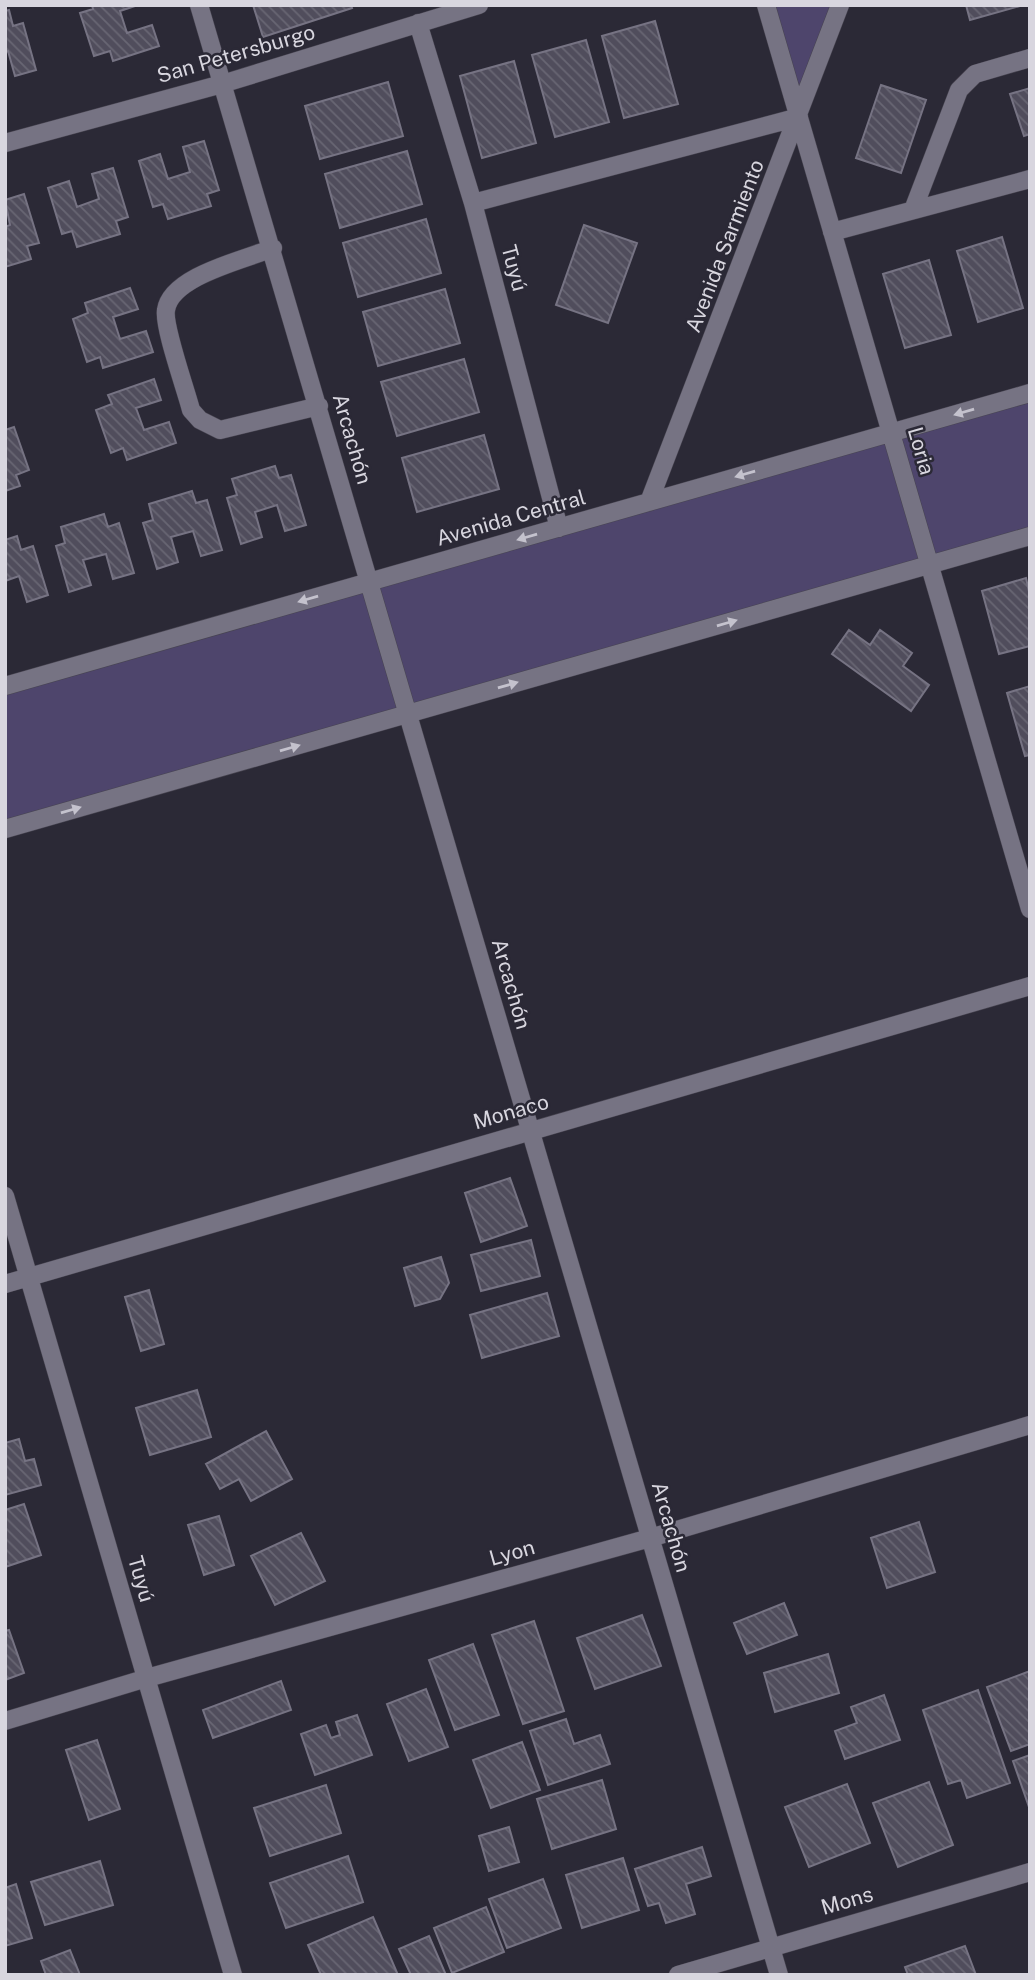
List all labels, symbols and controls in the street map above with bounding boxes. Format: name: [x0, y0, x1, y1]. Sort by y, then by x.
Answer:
street label: San Petersburgo: [154, 19, 318, 88]
street label: Avenida Sarmiento: [680, 156, 769, 336]
street label: Tuyú: [496, 242, 533, 294]
street label: Arcachón: [328, 391, 377, 487]
one-way arrow: [953, 407, 974, 417]
street label: Loria: [903, 424, 940, 478]
one-way arrow: [734, 469, 756, 480]
street label: Avenida Central: [433, 484, 589, 551]
one-way arrow: [516, 532, 537, 542]
one-way arrow: [297, 595, 318, 605]
one-way arrow: [717, 617, 738, 627]
one-way arrow: [498, 679, 520, 690]
one-way arrow: [279, 742, 300, 752]
one-way arrow: [60, 804, 82, 815]
street label: Arcachón: [487, 936, 536, 1032]
street label: Monaco: [470, 1089, 551, 1134]
street label: Arcachón: [647, 1479, 696, 1575]
street label: Lyon: [486, 1534, 538, 1571]
street label: Tuyú: [123, 1553, 160, 1605]
street label: Mons: [818, 1881, 876, 1920]

